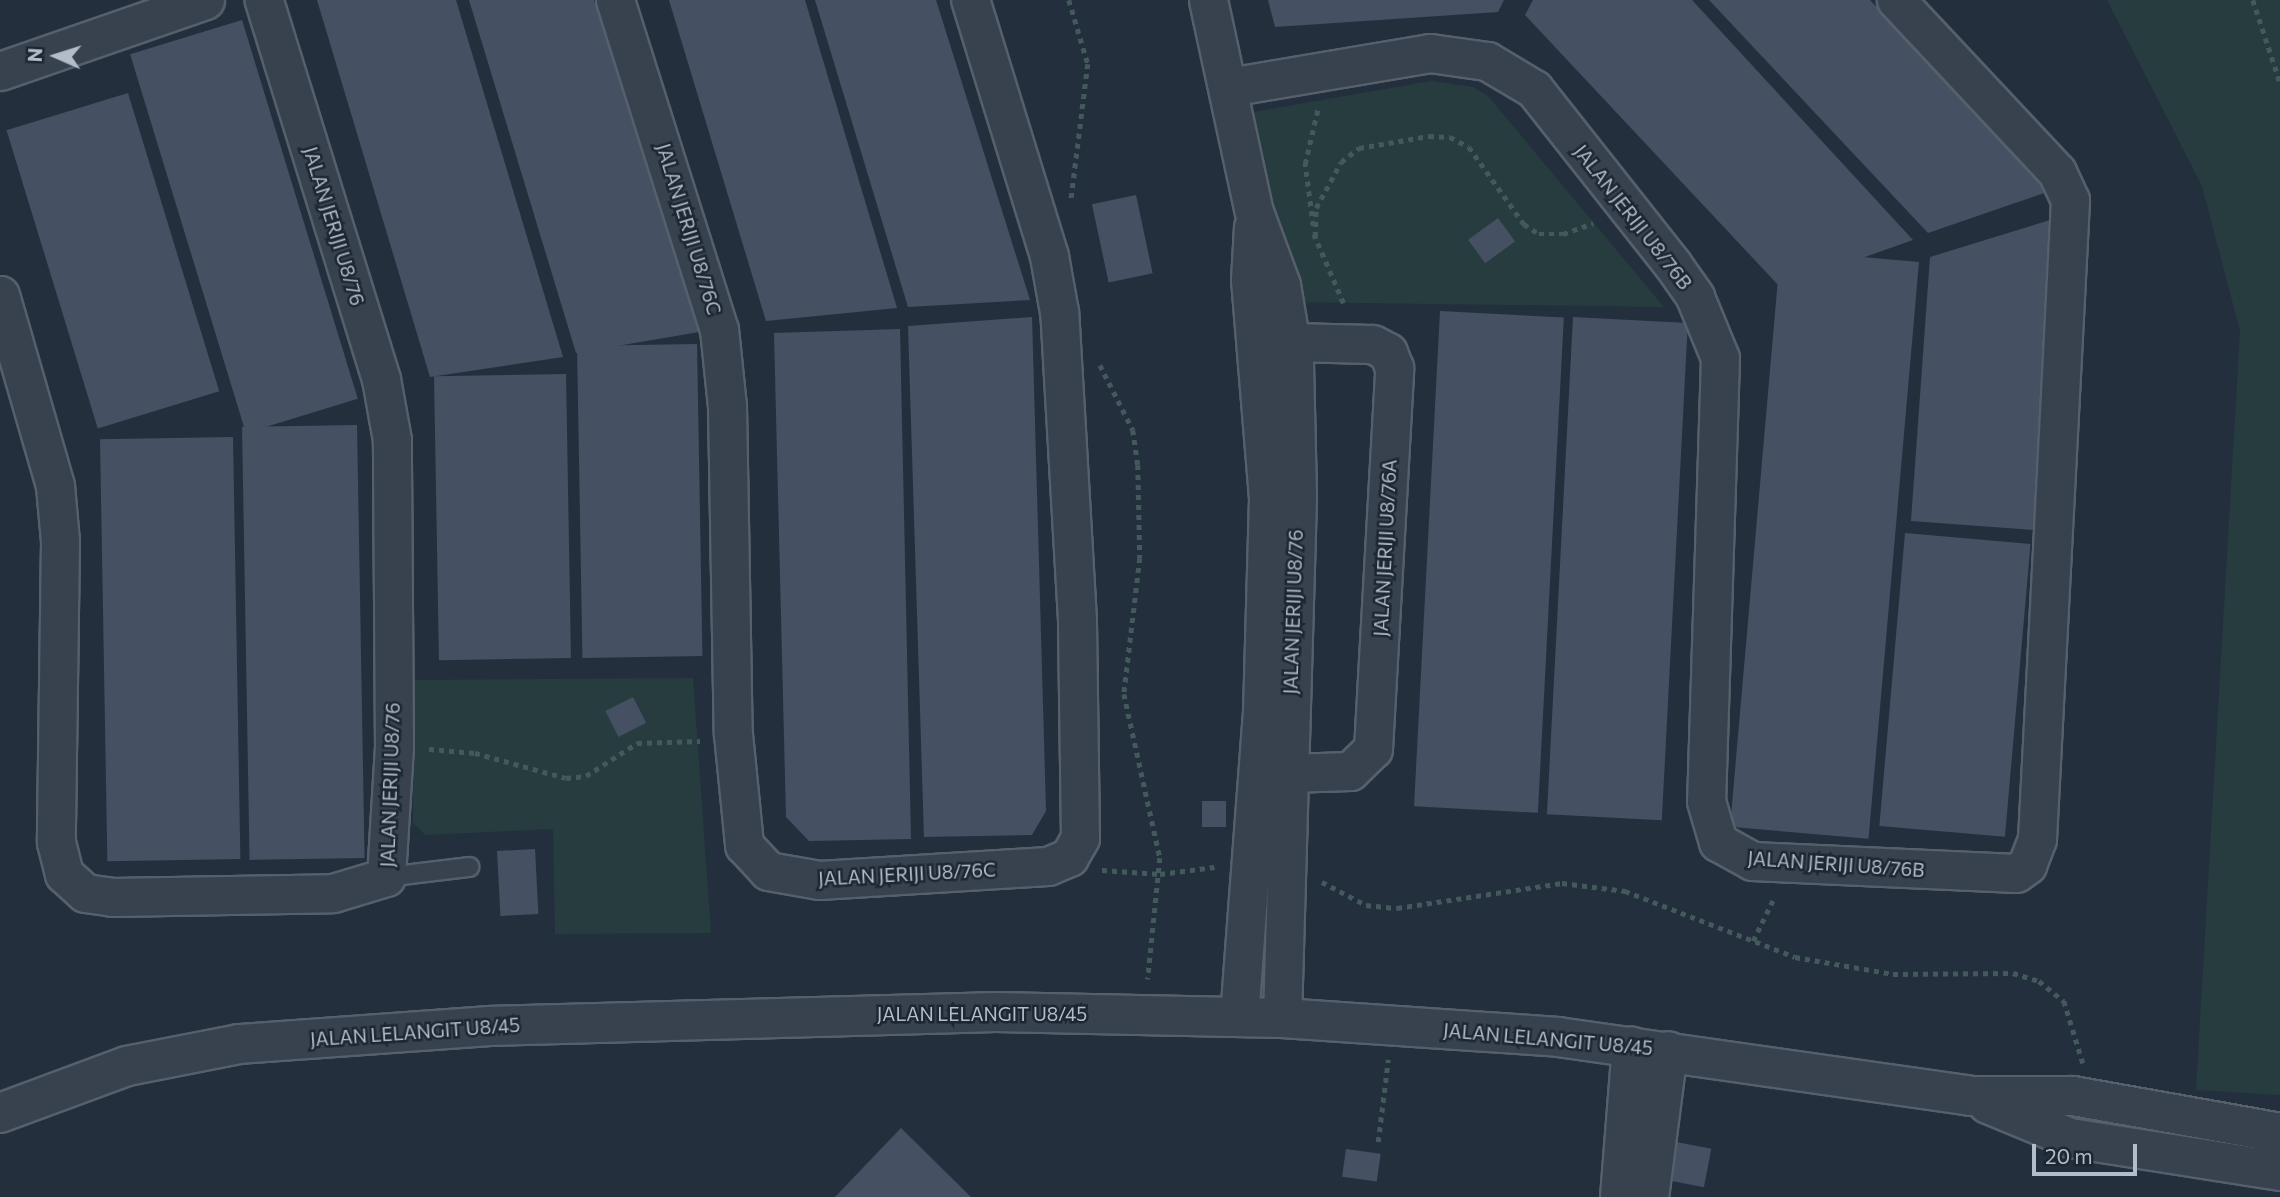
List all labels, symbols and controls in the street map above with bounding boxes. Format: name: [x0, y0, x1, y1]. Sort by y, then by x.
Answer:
north arrow: [21, 21, 91, 91]
text: N: [23, 47, 46, 63]
street label: JALAN JERIJI U8/76B: [1569, 140, 1697, 294]
street label: JALAN JERIJI U8/76C: [652, 141, 726, 317]
street label: JALAN JERIJI U8/76: [299, 144, 369, 308]
street label: JALAN JERIJI U8/76A: [1369, 459, 1401, 637]
street label: JALAN JERIJI U8/76: [1279, 529, 1307, 695]
street label: JALAN JERIJI U8/76: [376, 702, 404, 868]
street label: JALAN JERIJI U8/76B: [1747, 846, 1925, 882]
street label: JALAN JERIJI U8/76C: [818, 858, 996, 890]
street label: JALAN LELANGIT U8/45: [877, 1003, 1087, 1025]
street label: JALAN LELANGIT U8/45: [309, 1013, 521, 1051]
street label: JALAN LELANGIT U8/45: [1442, 1018, 1654, 1060]
scale bar: [2035, 1130, 2140, 1174]
text: 20 m: [2045, 1143, 2093, 1168]

